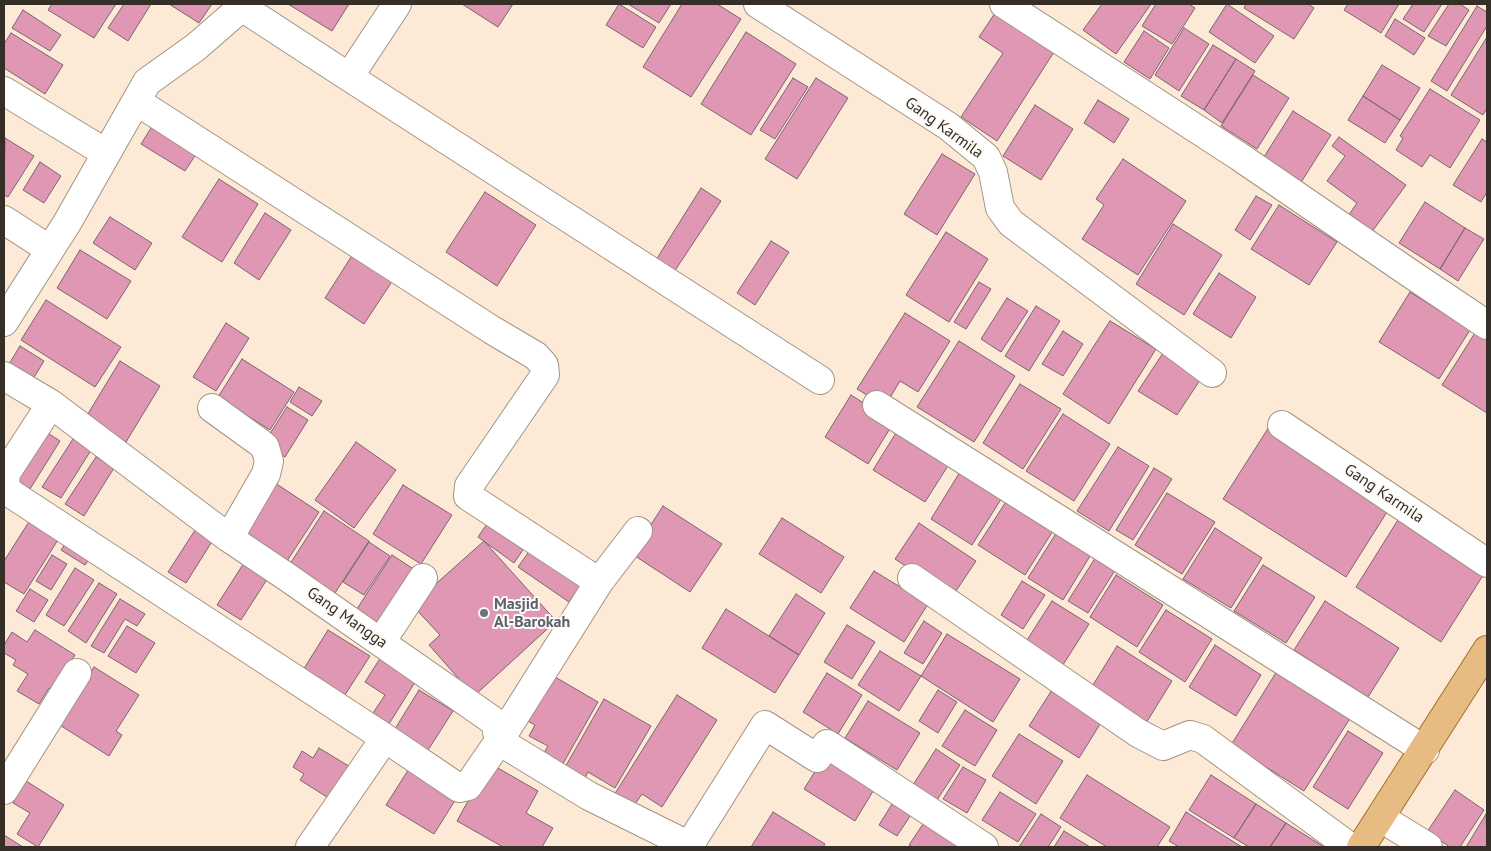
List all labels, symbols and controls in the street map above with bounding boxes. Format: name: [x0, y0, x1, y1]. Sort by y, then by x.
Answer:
street label: Gang Karmila: [901, 93, 987, 163]
street label: Gang Karmila: [1341, 460, 1427, 528]
street label: Gang Mangga: [303, 583, 391, 653]
place label: Masjid Al-Barokah: [494, 594, 570, 632]
marker: Masjid Al-Barokah: [478, 607, 490, 619]

